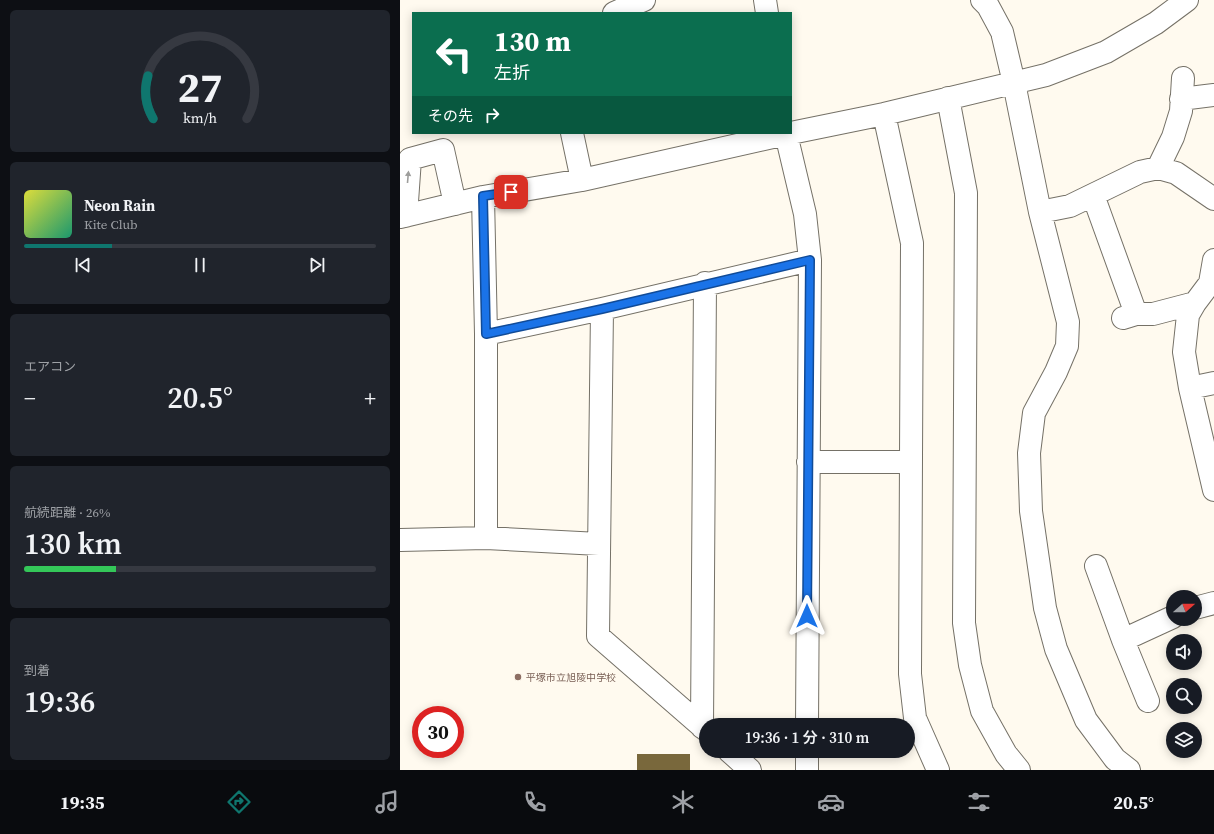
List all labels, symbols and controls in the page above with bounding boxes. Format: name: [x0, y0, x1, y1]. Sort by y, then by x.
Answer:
text: 130 m: [494, 22, 571, 60]
icon: left: [428, 28, 480, 80]
text: 27: [177, 59, 223, 116]
text: 左折: [494, 60, 530, 85]
icon: right: [481, 104, 503, 126]
text: その先: [428, 105, 473, 126]
text: km/h: [183, 108, 217, 128]
one-way arrow: [405, 171, 412, 183]
pin: [494, 175, 528, 209]
icon: arrive: [500, 181, 522, 203]
text: Neon Rain: [84, 195, 155, 216]
text: Kite Club: [84, 216, 137, 233]
icon: previous: [72, 254, 94, 276]
icon: pause: [189, 254, 211, 276]
icon: next: [306, 254, 328, 276]
text: エアコン: [24, 358, 76, 375]
text: 20.5°: [167, 377, 233, 418]
text: −: [24, 383, 36, 413]
text: +: [364, 383, 376, 413]
text: 航続距離 · 26%: [24, 504, 110, 521]
text: 130 km: [24, 523, 122, 564]
north arrow: [1166, 590, 1202, 626]
map controls: [1166, 590, 1202, 758]
position arrow: [786, 595, 828, 637]
button: sound: [1166, 634, 1202, 670]
text: 到着: [24, 662, 50, 679]
place label: 平塚市立旭陵中学校: [526, 671, 616, 684]
marker: 平塚市立旭陵中学校: [513, 672, 523, 682]
button: search: [1166, 678, 1202, 714]
text: 19:36: [24, 681, 95, 722]
speed limit sign: 30: [412, 706, 464, 758]
button: layers: [1166, 722, 1202, 758]
text: 19:36 · 1 分 · 310 m: [745, 727, 869, 748]
icon: directions: [225, 788, 253, 816]
icon: music: [373, 788, 401, 816]
icon: phone: [521, 788, 549, 816]
icon: climate: [669, 788, 697, 816]
icon: car: [817, 788, 845, 816]
icon: filters: [965, 788, 993, 816]
text: 19:35: [60, 790, 104, 815]
text: 20.5°: [1113, 790, 1154, 815]

